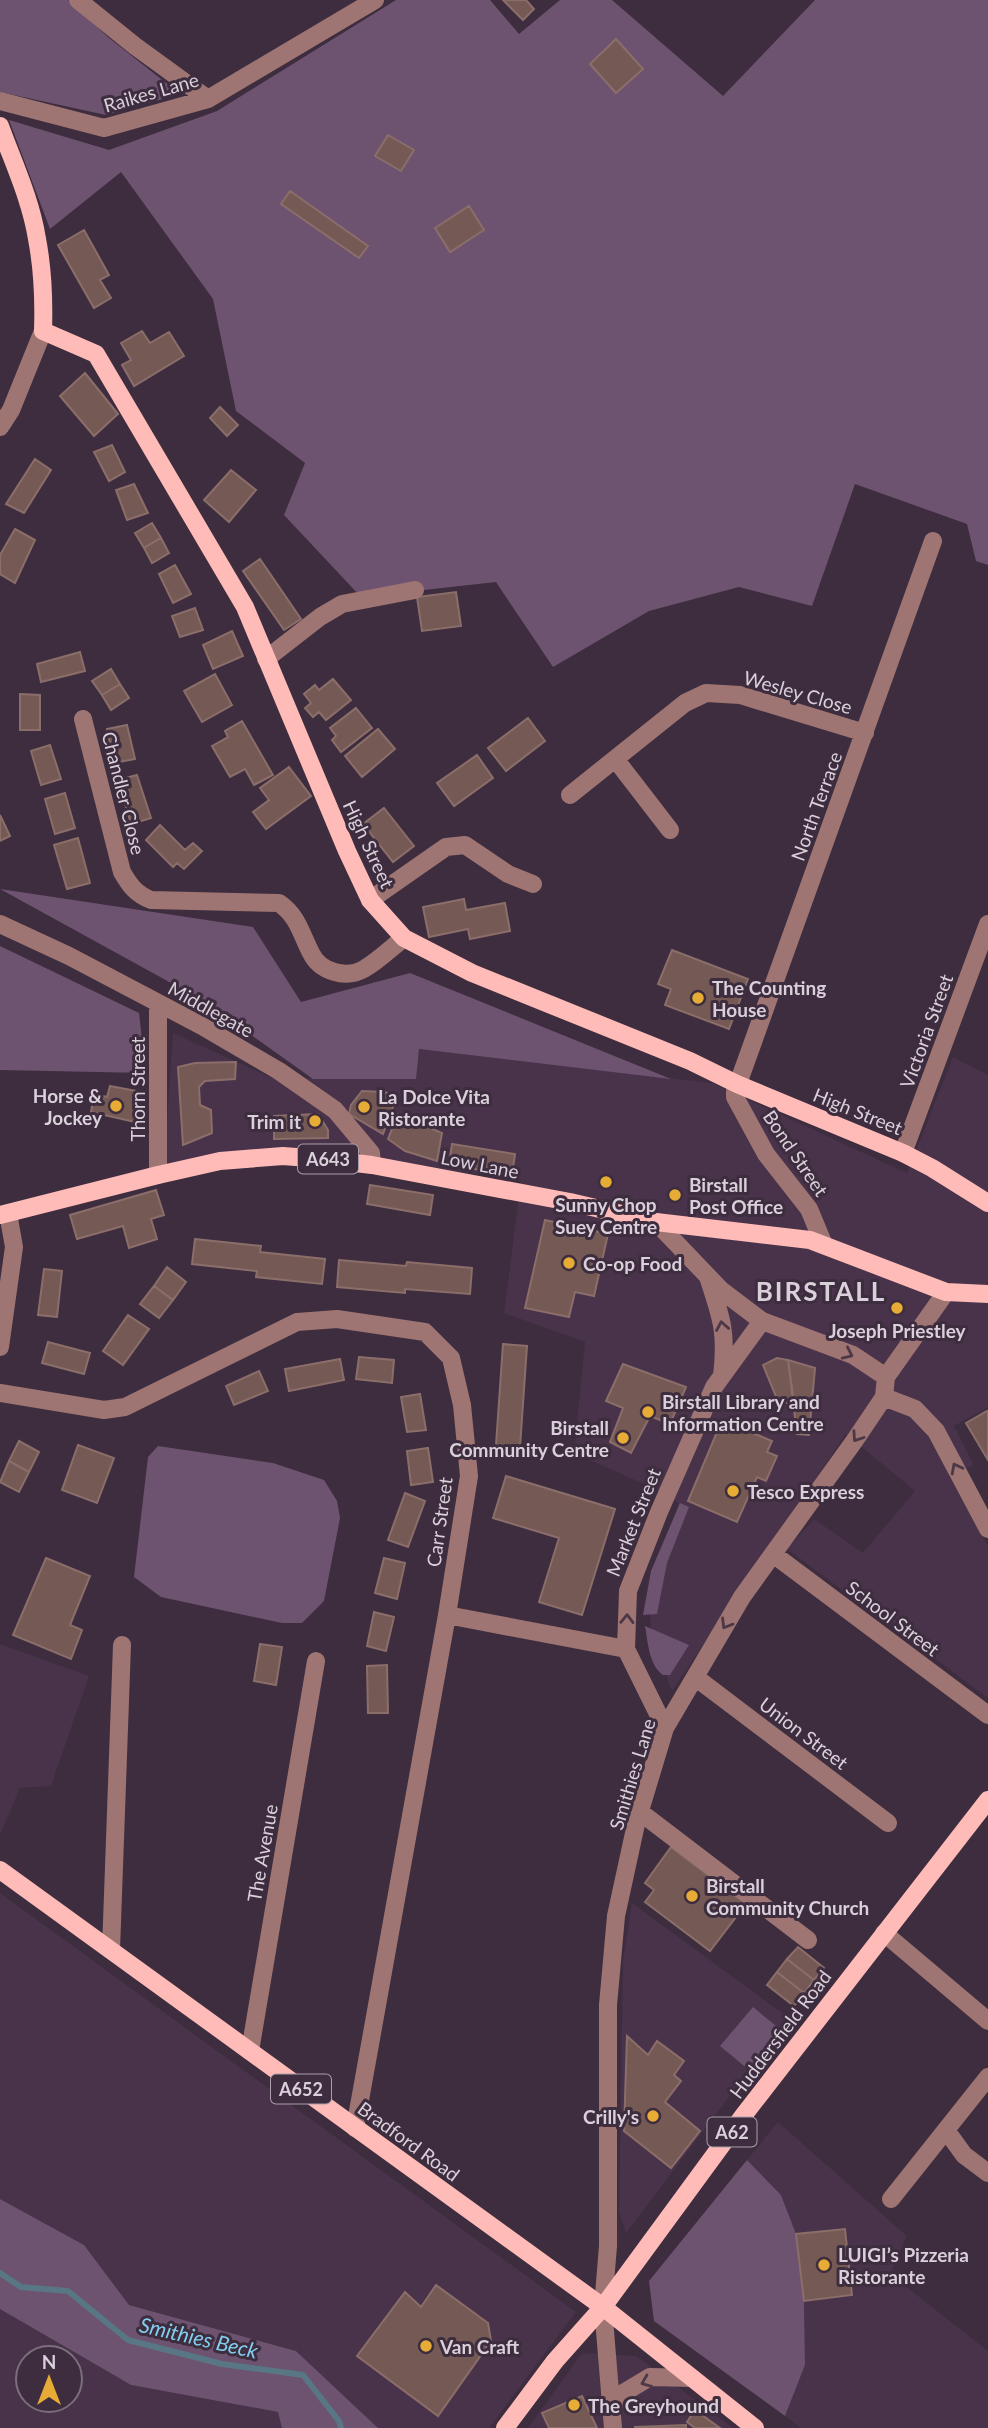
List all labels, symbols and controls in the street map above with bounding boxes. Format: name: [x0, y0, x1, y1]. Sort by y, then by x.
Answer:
street label: Raikes Lane: [101, 67, 201, 117]
street label: Wesley Close: [741, 666, 855, 718]
street label: Chandler Close: [98, 729, 150, 857]
street label: North Terrace: [786, 748, 846, 864]
street label: High Street: [339, 796, 399, 892]
street label: Victoria Street: [895, 971, 957, 1091]
street label: Middlegate: [164, 976, 258, 1042]
place label: The Counting House: [712, 976, 826, 1021]
marker: The Counting House: [690, 990, 706, 1006]
street label: Thorn Street: [126, 1036, 149, 1141]
street label: High Street: [810, 1083, 906, 1139]
place label: Horse & Jockey: [33, 1084, 103, 1129]
place label: La Dolce Vita Ristorante: [378, 1085, 490, 1130]
marker: Horse & Jockey: [108, 1098, 124, 1114]
marker: La Dolce Vita Ristorante: [356, 1099, 372, 1115]
street label: Bond Street: [759, 1106, 833, 1201]
place label: Trim it: [247, 1110, 301, 1133]
marker: Trim it: [307, 1113, 323, 1129]
road number: A643: [298, 1144, 358, 1174]
street label: Low Lane: [439, 1145, 521, 1183]
place label: Birstall Post Office: [689, 1173, 783, 1218]
marker: Sunny Chop Suey Centre: [598, 1174, 614, 1190]
marker: Birstall Post Office: [667, 1187, 683, 1203]
place label: Sunny Chop Suey Centre: [555, 1193, 657, 1238]
place label: Co-op Food: [583, 1252, 682, 1275]
marker: Co-op Food: [561, 1255, 577, 1271]
district label: BIRSTALL: [756, 1275, 886, 1307]
marker: Joseph Priestley: [889, 1300, 905, 1316]
place label: Joseph Priestley: [828, 1319, 967, 1342]
one-way arrow: [716, 1320, 731, 1332]
one-way arrow: [841, 1346, 853, 1360]
place label: Birstall Library and Information Centre: [662, 1390, 824, 1435]
marker: Birstall Library and Information Centre: [640, 1404, 656, 1420]
place label: Birstall Community Centre: [449, 1416, 609, 1461]
one-way arrow: [853, 1429, 865, 1442]
marker: Birstall Community Centre: [615, 1430, 631, 1446]
one-way arrow: [951, 1463, 965, 1476]
street label: Market Street: [601, 1464, 665, 1579]
street label: Carr Street: [421, 1475, 457, 1568]
place label: Tesco Express: [747, 1480, 864, 1503]
marker: Tesco Express: [725, 1483, 741, 1499]
street label: School Street: [842, 1575, 944, 1661]
one-way arrow: [619, 1613, 635, 1624]
one-way arrow: [722, 1616, 735, 1629]
street label: Union Street: [755, 1692, 853, 1774]
street label: Smithies Lane: [604, 1716, 660, 1832]
street label: The Avenue: [242, 1802, 282, 1904]
place label: Birstall Community Church: [706, 1874, 869, 1919]
marker: Birstall Community Church: [684, 1888, 700, 1904]
street label: Huddersfield Road: [724, 1965, 836, 2103]
road number: A652: [271, 2074, 331, 2104]
street label: Bradford Road: [354, 2096, 464, 2186]
place label: Crilly's: [583, 2105, 639, 2128]
marker: Crilly's: [645, 2108, 661, 2124]
road number: A62: [708, 2118, 756, 2146]
place label: LUIGI’s Pizzeria Ristorante: [838, 2243, 969, 2288]
marker: LUIGI’s Pizzeria Ristorante: [816, 2257, 832, 2273]
water label: Smithies Beck: [137, 2311, 262, 2363]
place label: Van Craft: [439, 2335, 520, 2358]
marker: Van Craft: [418, 2338, 434, 2354]
north arrow: [14, 2344, 84, 2414]
text: N: [42, 2350, 56, 2373]
one-way arrow: [641, 2373, 653, 2387]
place label: The Greyhound: [588, 2394, 719, 2417]
marker: The Greyhound: [566, 2397, 582, 2413]

